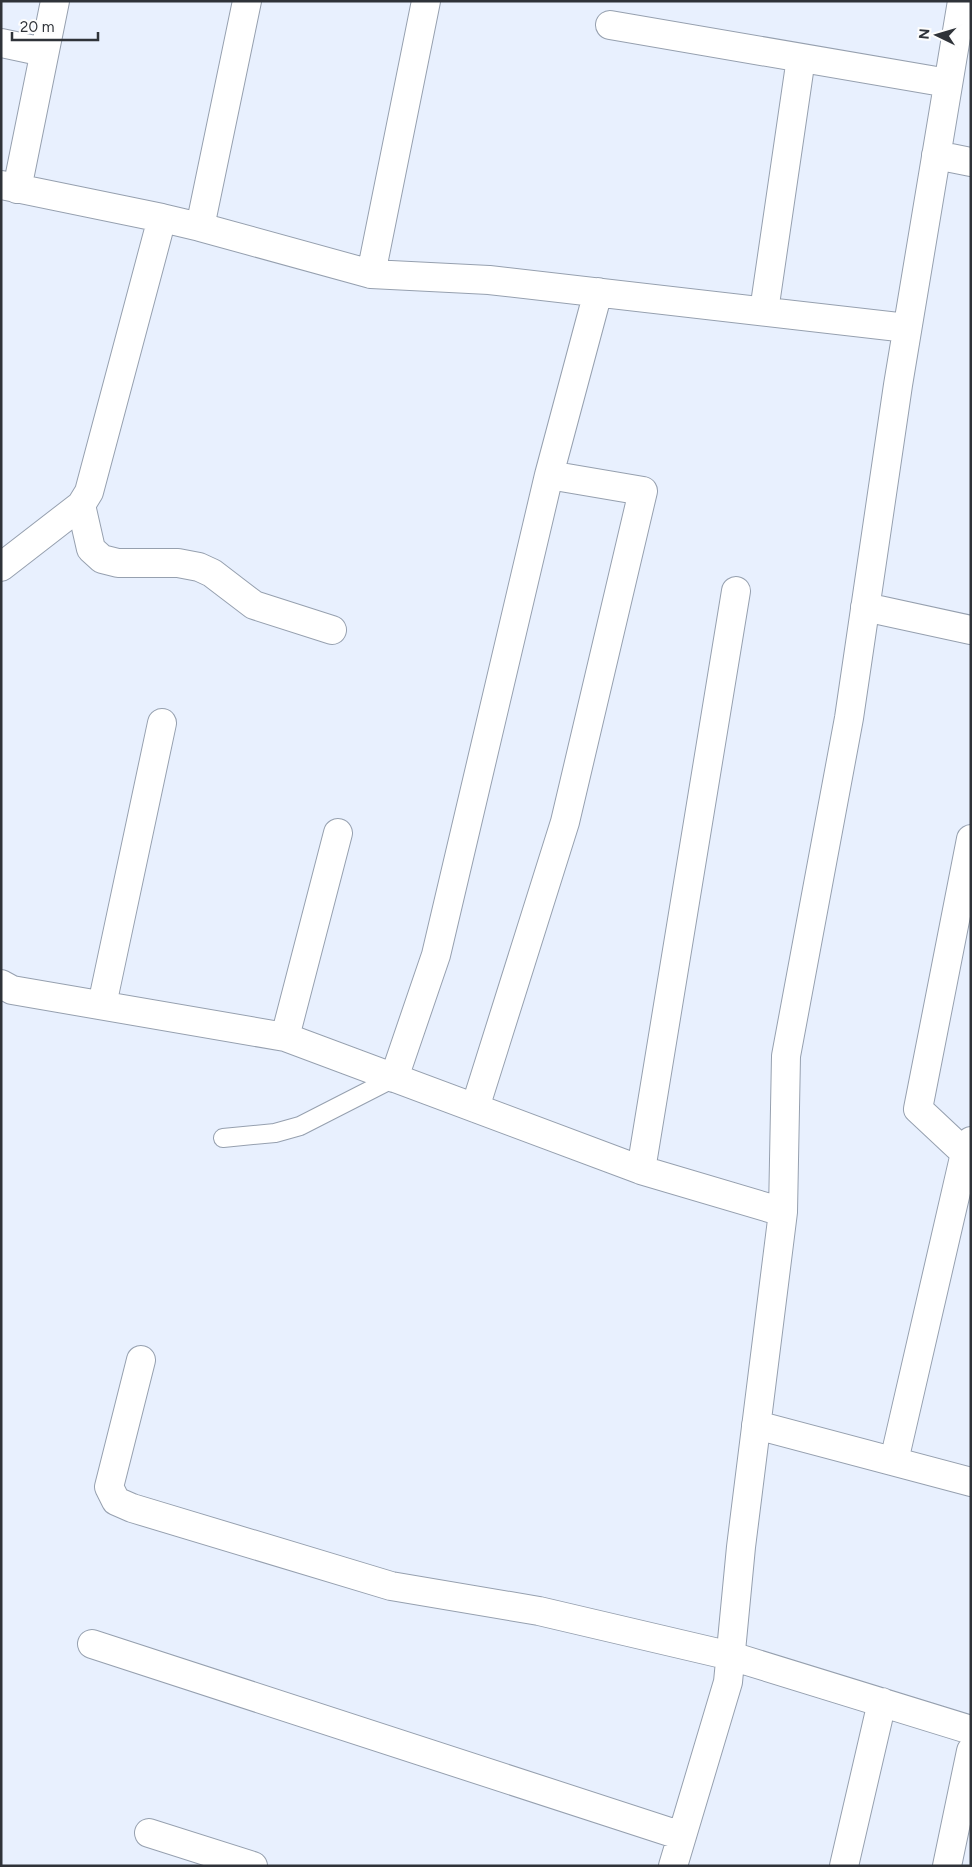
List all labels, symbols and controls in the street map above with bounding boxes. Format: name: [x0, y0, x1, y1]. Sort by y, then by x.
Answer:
scale bar: [12, 10, 99, 42]
north arrow: [912, 10, 962, 60]
text: 20 m: [20, 18, 54, 36]
text: N: [916, 28, 933, 40]

